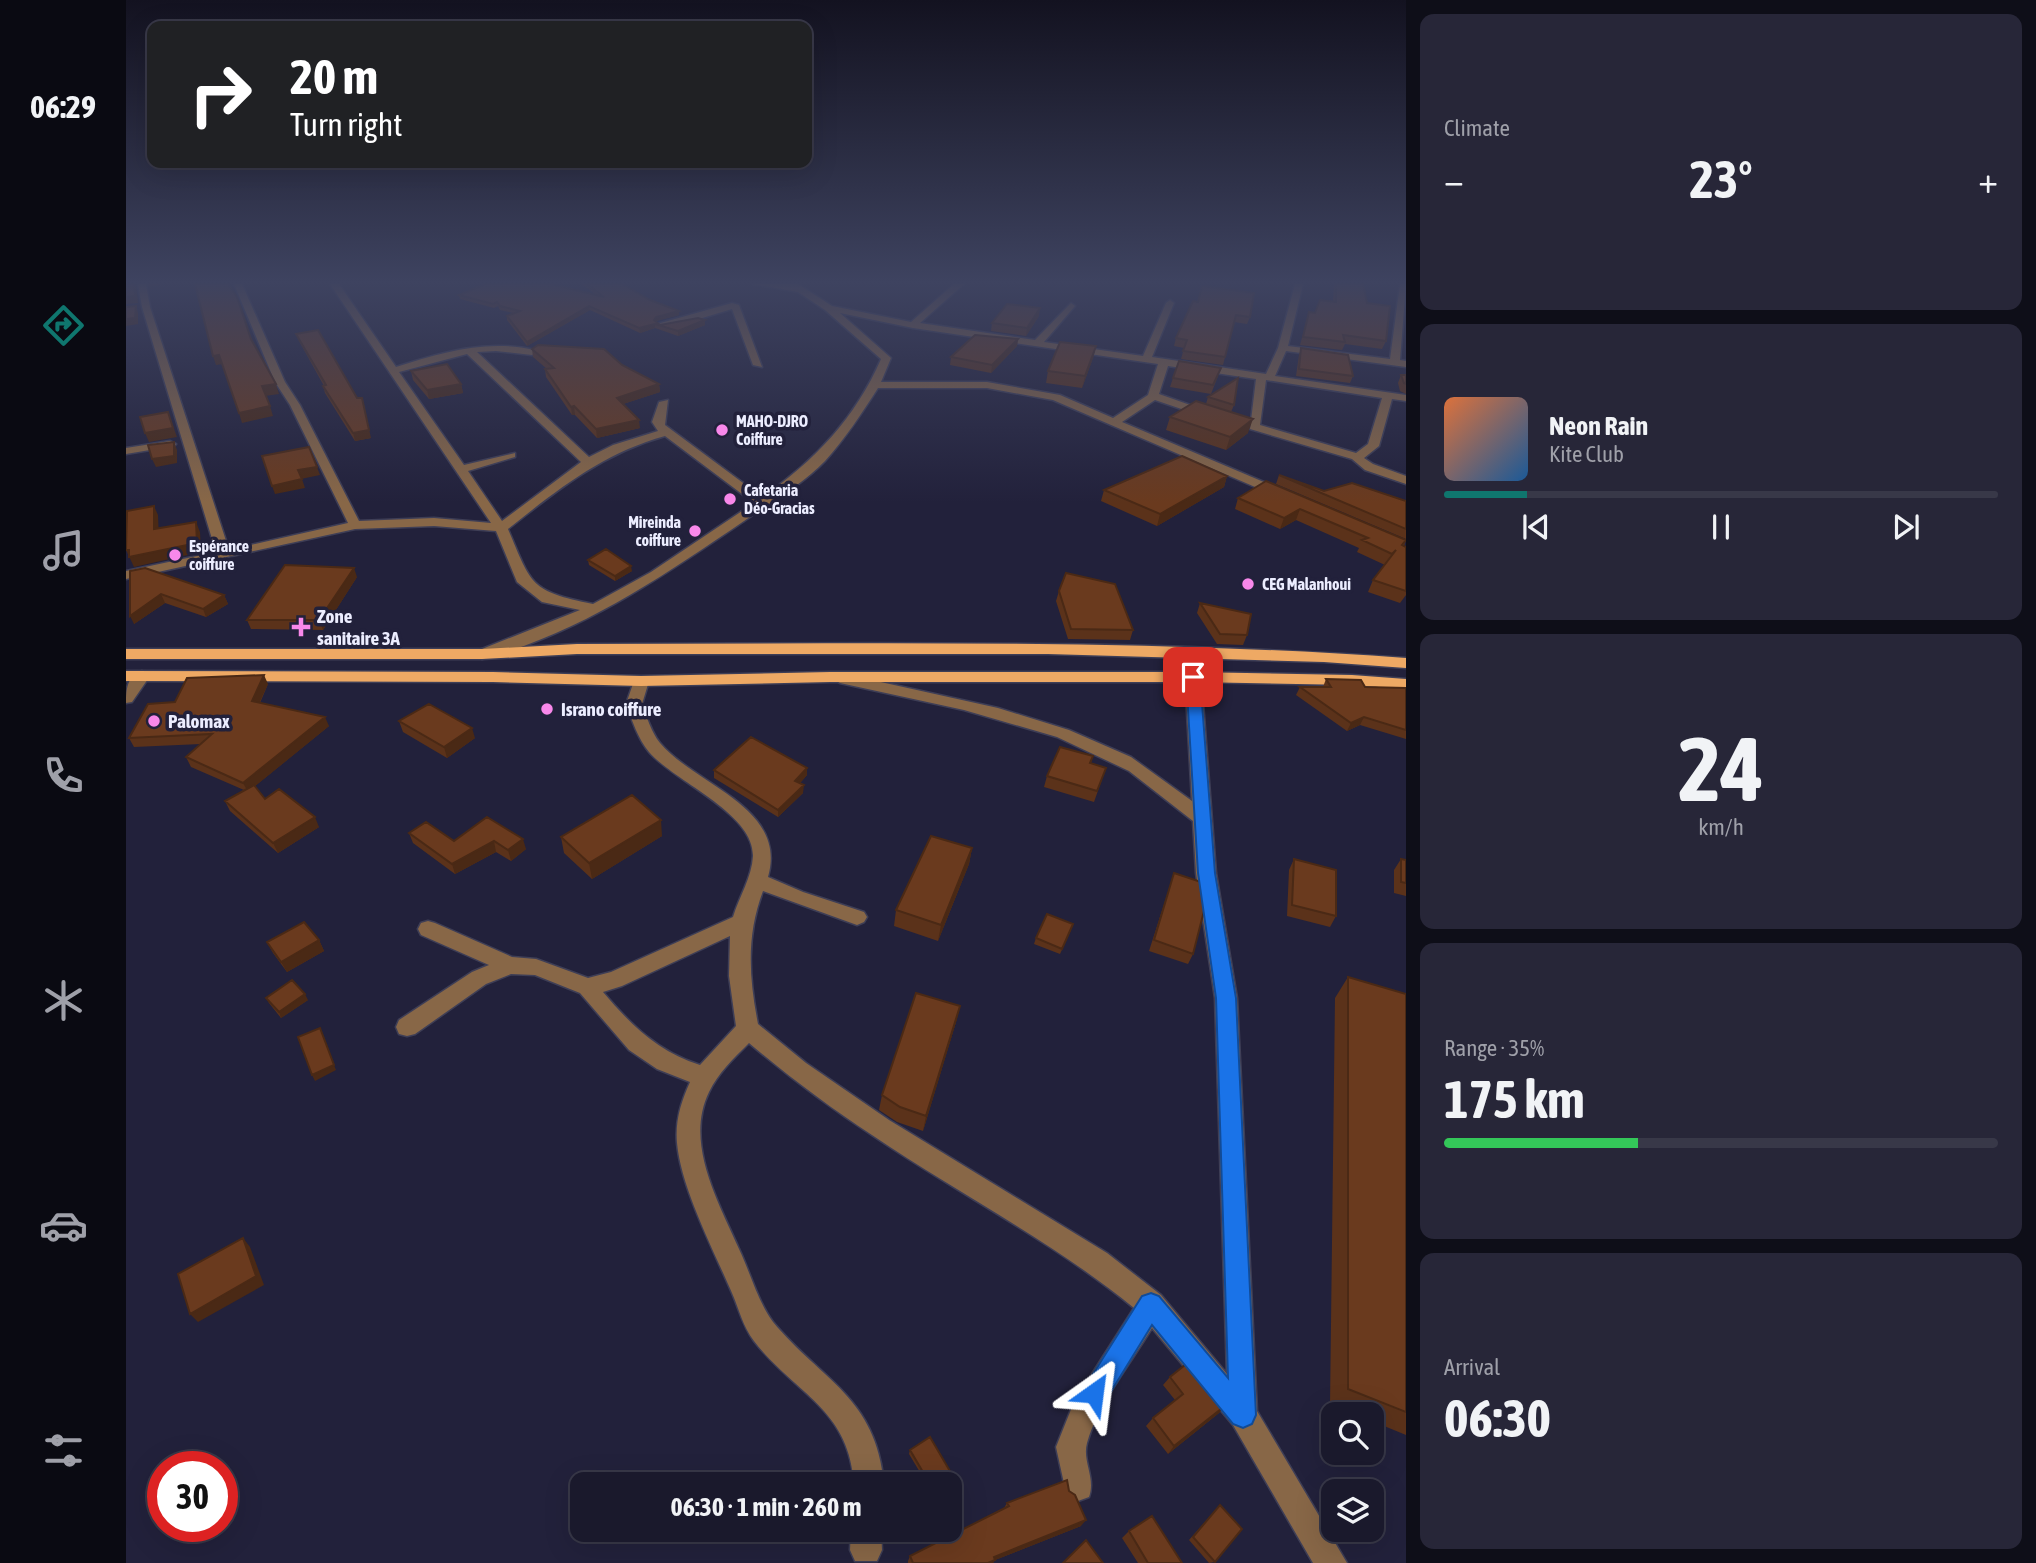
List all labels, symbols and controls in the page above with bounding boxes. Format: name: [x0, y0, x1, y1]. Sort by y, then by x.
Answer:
text: 20 m: [290, 48, 378, 104]
icon: right: [175, 49, 266, 140]
text: 06:29: [30, 88, 96, 125]
text: Turn right: [290, 106, 403, 143]
text: Climate: [1444, 115, 1510, 141]
text: 23°: [1689, 149, 1753, 209]
text: −: [1444, 158, 1464, 201]
text: +: [1978, 158, 1998, 201]
icon: directions: [39, 301, 88, 350]
text: Neon Rain: [1549, 411, 1648, 441]
place label: MAHO-DJRO Coiffure: [736, 412, 808, 448]
marker: MAHO-DJRO Coiffure: [714, 422, 730, 438]
text: Kite Club: [1549, 441, 1624, 467]
place label: Cafetaria Déo-Gracias: [744, 481, 815, 517]
marker: Cafetaria Déo-Gracias: [722, 491, 738, 507]
icon: previous: [1517, 508, 1555, 546]
icon: pause: [1702, 508, 1740, 546]
icon: next: [1887, 508, 1925, 546]
place label: Mireinda coiffure: [628, 513, 681, 549]
marker: Mireinda coiffure: [687, 523, 703, 539]
icon: music: [39, 526, 88, 575]
place label: Espérance coiffure: [189, 537, 249, 573]
marker: Espérance coiffure: [167, 547, 183, 563]
place label: CEG Malanhoui: [1262, 575, 1351, 593]
marker: CEG Malanhoui: [1240, 576, 1256, 592]
place label: Zone sanitaire 3A: [317, 605, 401, 649]
marker: Zone sanitaire 3A: [291, 617, 311, 637]
pin: [1163, 647, 1223, 707]
icon: arrive: [1174, 658, 1212, 696]
place label: Israno coiffure: [561, 698, 662, 720]
marker: Israno coiffure: [539, 701, 555, 717]
place label: Palomax: [168, 710, 230, 732]
marker: Palomax: [146, 713, 162, 729]
text: 24: [1678, 716, 1764, 820]
icon: phone: [39, 751, 88, 800]
text: km/h: [1698, 814, 1744, 840]
icon: climate: [39, 976, 88, 1025]
text: Range · 35%: [1444, 1035, 1544, 1061]
text: 175 km: [1444, 1069, 1585, 1129]
icon: car: [39, 1201, 88, 1250]
text: Arrival: [1444, 1354, 1500, 1380]
position arrow: [1057, 1356, 1131, 1430]
text: 06:30: [1444, 1388, 1551, 1448]
map controls: [1321, 1402, 1384, 1542]
button: search: [1321, 1402, 1384, 1465]
icon: filters: [39, 1426, 88, 1475]
speed limit sign: 30: [147, 1451, 238, 1542]
button: layers: [1321, 1479, 1384, 1542]
text: 06:30 · 1 min · 260 m: [671, 1492, 861, 1522]

